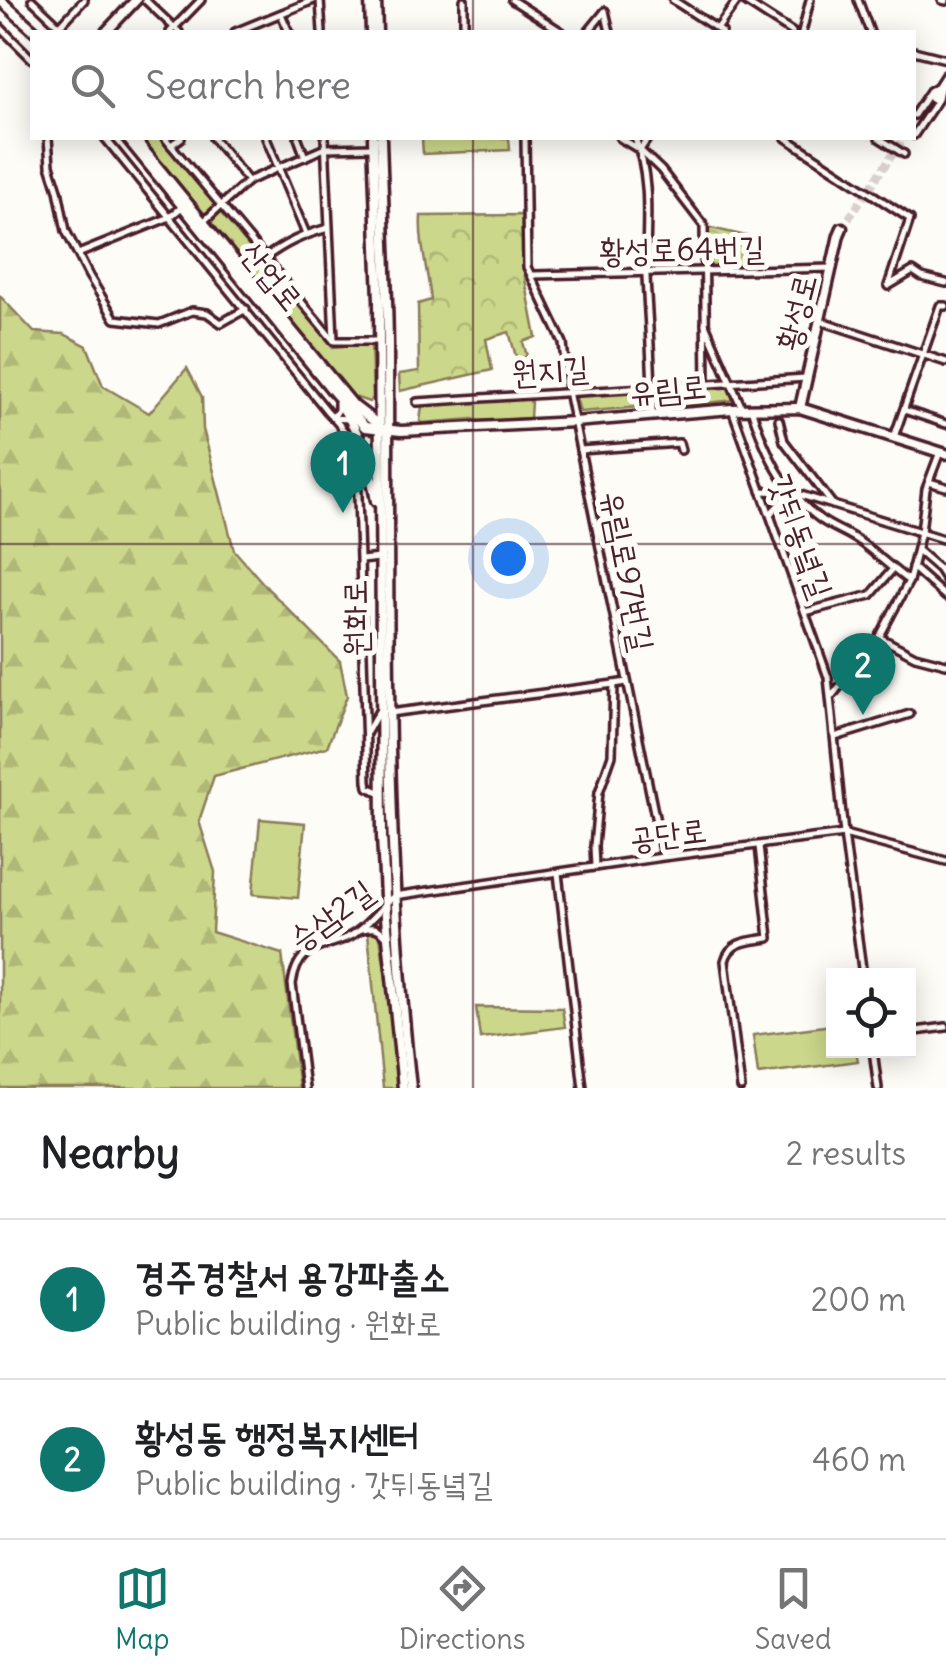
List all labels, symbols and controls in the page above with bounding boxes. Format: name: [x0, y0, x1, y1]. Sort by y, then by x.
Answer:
search box: [30, 30, 916, 140]
icon: search: [65, 58, 120, 113]
text: Search here: [145, 62, 351, 109]
street label: 황성로64번길: [599, 227, 765, 271]
street label: 산업로: [232, 233, 312, 319]
street label: 황성로: [767, 270, 825, 354]
street label: 원지길: [510, 347, 590, 393]
street label: 유림로: [628, 365, 708, 413]
pin: 1: [310, 430, 376, 513]
street label: 갓뒤동녘길: [760, 468, 842, 604]
street label: 유림로97번길: [592, 487, 664, 655]
your location: [483, 533, 534, 584]
street label: 원화로: [334, 579, 376, 657]
pin: 2: [830, 632, 896, 715]
street label: 공단로: [627, 809, 709, 859]
street label: 승삼2길: [281, 871, 381, 959]
map controls: [826, 968, 916, 1058]
button: locate: [826, 968, 916, 1058]
text: Nearby: [40, 1127, 179, 1179]
text: 2 results: [786, 1133, 906, 1174]
text: 경주경찰서 용강파출소: [135, 1253, 450, 1300]
text: 1: [66, 1279, 79, 1320]
text: 200 m: [811, 1279, 906, 1320]
text: Public building · 원화로: [135, 1303, 441, 1344]
text: 황성동 행정복지센터: [135, 1413, 419, 1460]
text: 2: [64, 1439, 81, 1480]
text: 460 m: [812, 1439, 906, 1480]
text: Public building · 갓뒤동녘길: [135, 1463, 493, 1504]
tab: Map: [115, 1561, 170, 1657]
tab: Directions: [399, 1561, 525, 1657]
tab: Saved: [755, 1561, 831, 1657]

